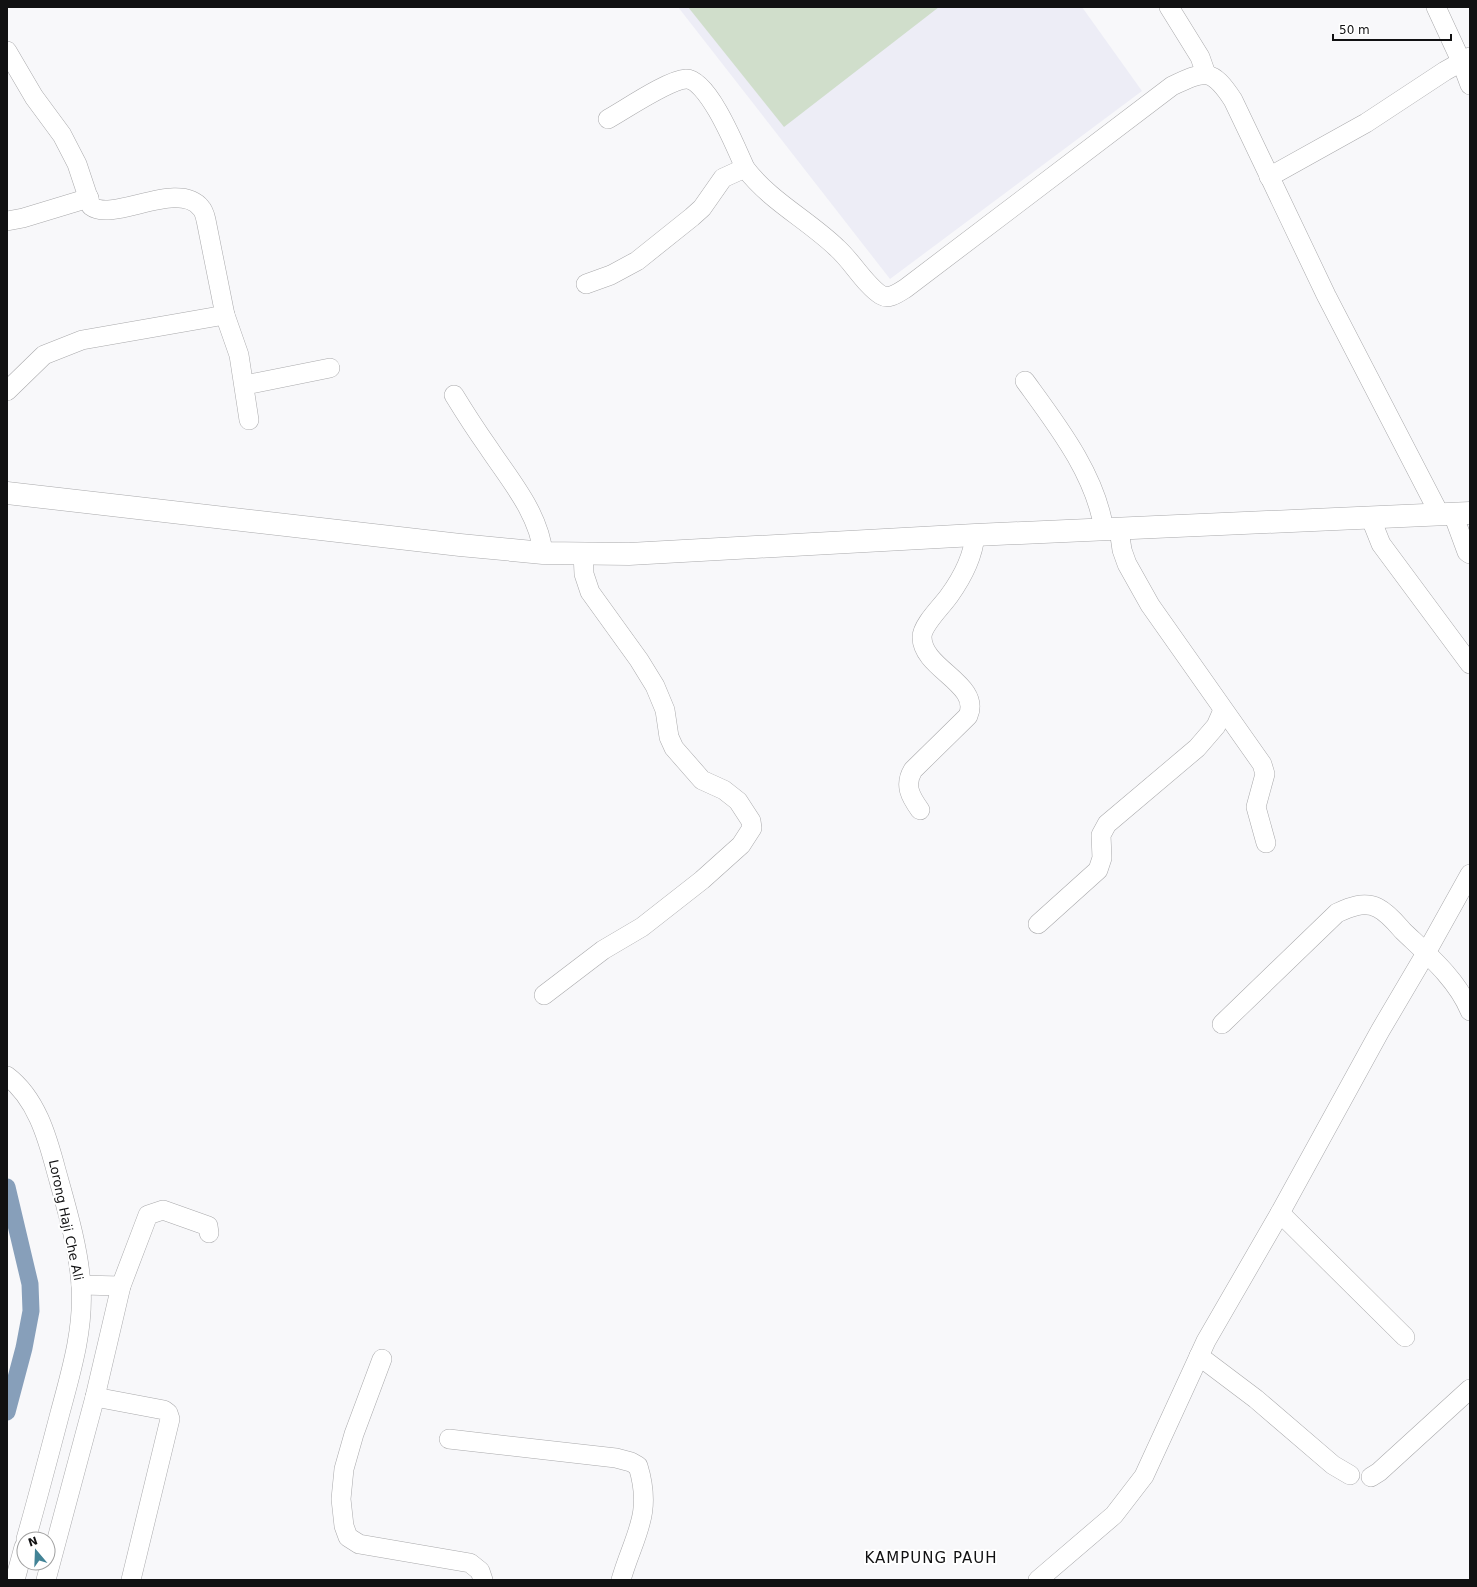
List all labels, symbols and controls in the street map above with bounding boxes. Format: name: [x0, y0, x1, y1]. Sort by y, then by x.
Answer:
scale bar: [1333, 16, 1451, 42]
text: 50 m: [1339, 23, 1370, 37]
street label: Lorong Haji Che Ali: [46, 1158, 86, 1282]
north arrow: [16, 1531, 56, 1571]
text: N: [26, 1534, 39, 1550]
district label: KAMPUNG PAUH: [864, 1549, 998, 1567]

